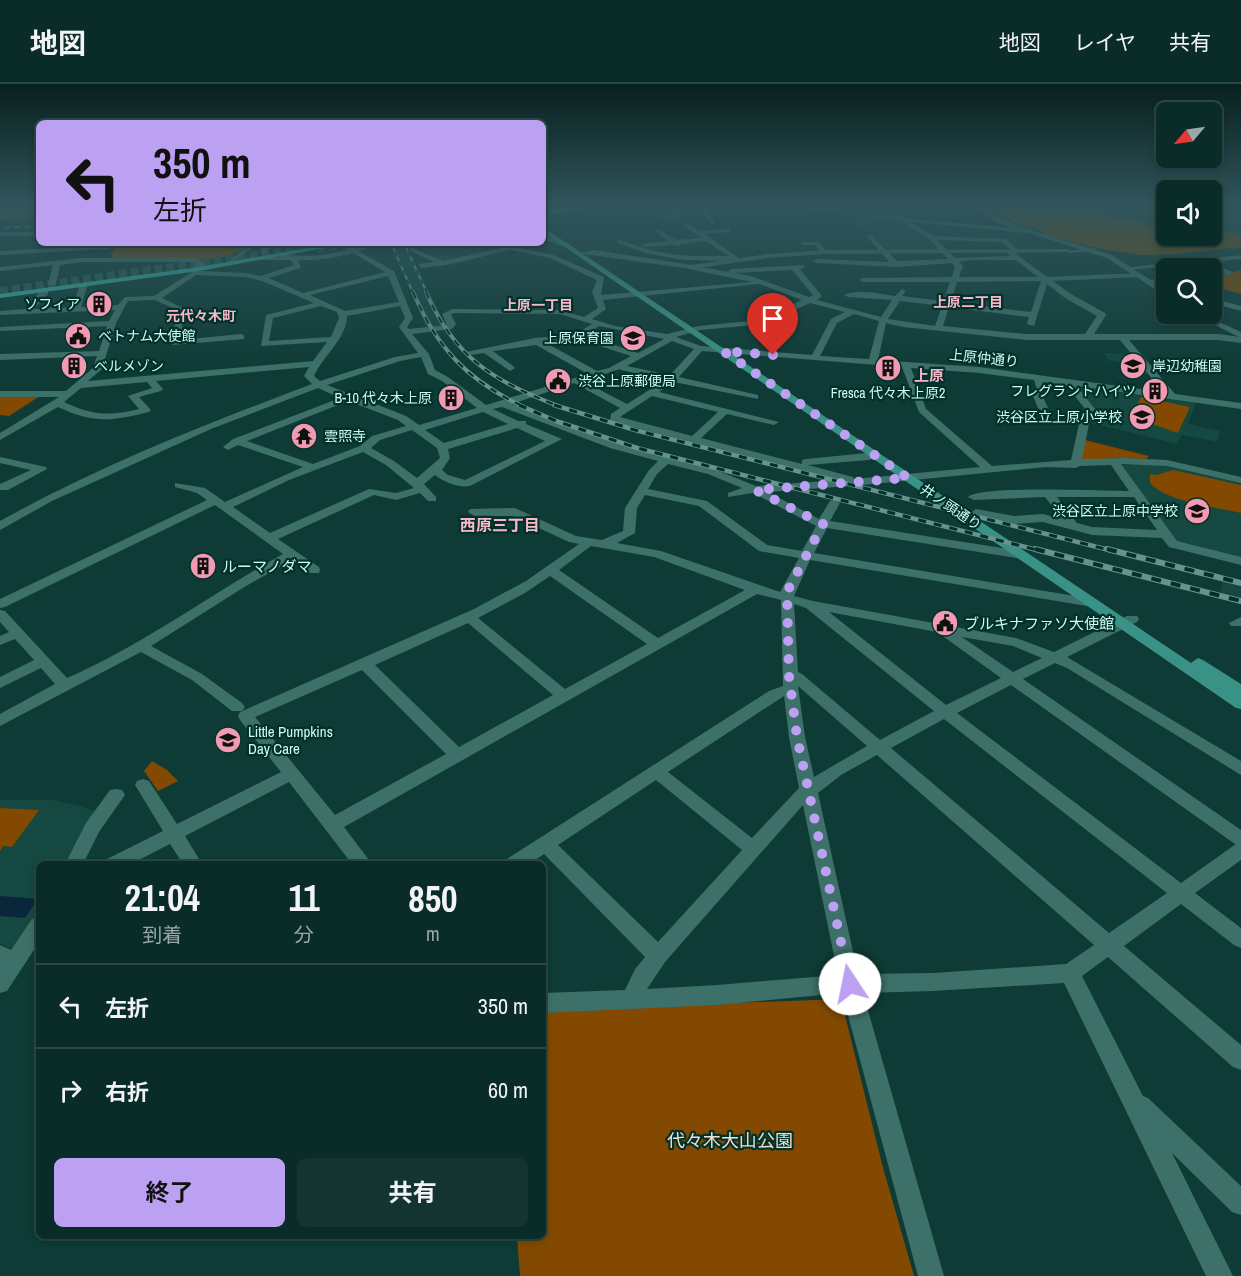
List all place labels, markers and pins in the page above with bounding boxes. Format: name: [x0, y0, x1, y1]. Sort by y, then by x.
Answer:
building icon: ソフィア: [84, 289, 114, 319]
pin: [747, 293, 798, 355]
place label: ソフィア: [24, 295, 80, 313]
public building icon: ベトナム大使館: [63, 321, 93, 351]
school or university icon: 上原保育園: [618, 323, 648, 353]
place label: ベトナム大使館: [98, 327, 196, 345]
place label: 上原保育園: [544, 329, 614, 347]
building icon: ベルメゾン: [59, 351, 89, 381]
school or university icon: 岸辺幼稚園: [1118, 351, 1148, 381]
building icon: Fresca 代々木上原2: [873, 353, 903, 383]
place label: ベルメゾン: [94, 357, 164, 375]
place label: 岸辺幼稚園: [1152, 357, 1222, 375]
public building icon: 渋谷上原郵便局: [543, 366, 573, 396]
place label: 渋谷上原郵便局: [578, 372, 676, 390]
building icon: フレグラントハイツ: [1140, 376, 1170, 406]
place label: フレグラントハイツ: [1010, 382, 1136, 400]
building icon: B-10 代々木上原: [436, 383, 466, 413]
place label: Fresca 代々木上原2: [831, 384, 945, 402]
place label: B-10 代々木上原: [335, 389, 432, 407]
school or university icon: 渋谷区立上原小学校: [1127, 402, 1157, 432]
place label: 渋谷区立上原小学校: [996, 408, 1122, 426]
temple icon: 雲照寺: [289, 421, 319, 451]
place label: 雲照寺: [324, 427, 366, 445]
school or university icon: 渋谷区立上原中学校: [1182, 496, 1212, 526]
place label: 渋谷区立上原中学校: [1052, 502, 1178, 520]
building icon: ルーマノダマ: [188, 551, 218, 581]
place label: ルーマノダマ: [222, 556, 312, 577]
public building icon: ブルキナファソ大使館: [930, 608, 960, 638]
place label: ブルキナファソ大使館: [964, 613, 1114, 634]
place label: Little Pumpkins Day Care: [248, 721, 333, 759]
school or university icon: Little Pumpkins Day Care: [213, 725, 243, 755]

